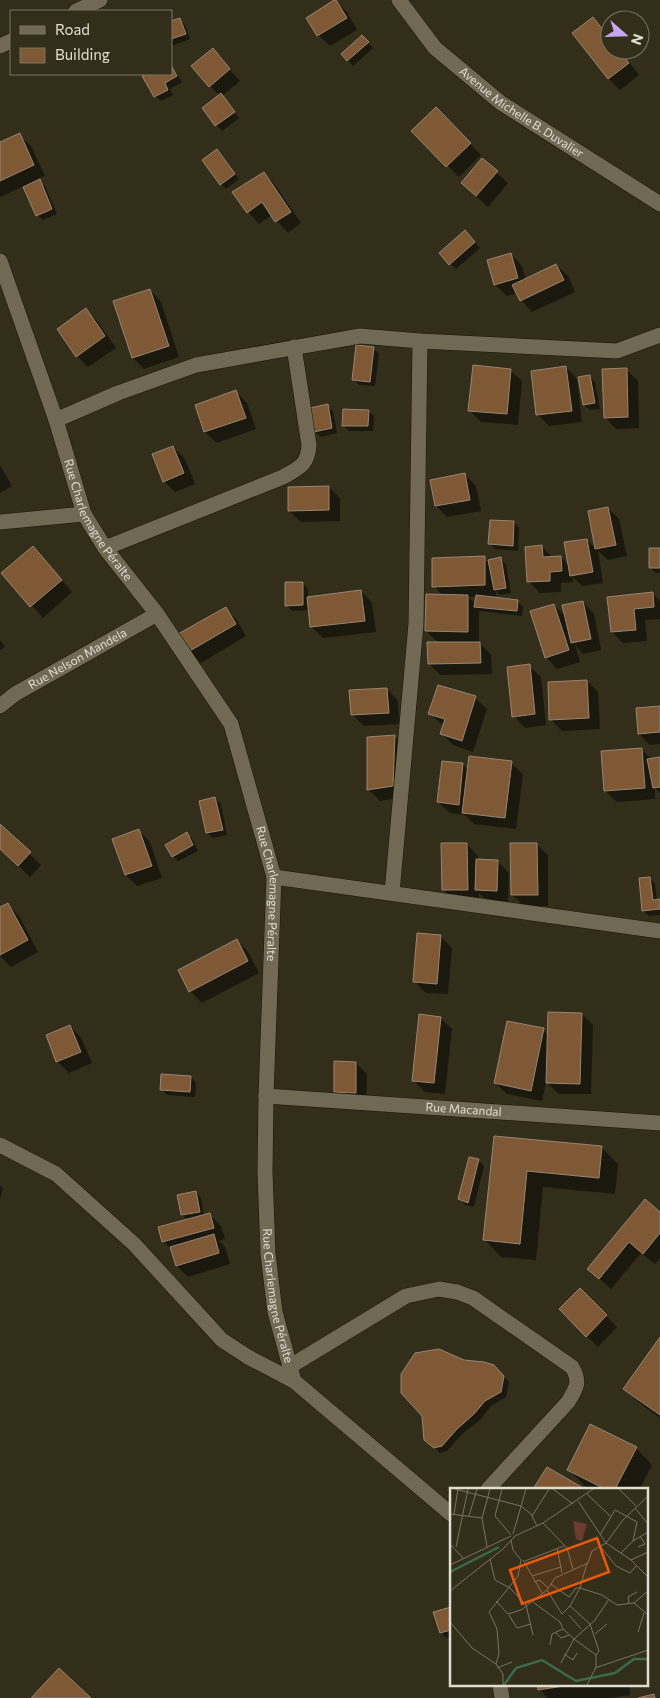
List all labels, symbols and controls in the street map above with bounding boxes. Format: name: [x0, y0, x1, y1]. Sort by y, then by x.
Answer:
legend: [10, 10, 172, 75]
north arrow: [600, 10, 650, 60]
text: Road: [55, 20, 90, 38]
text: N: [628, 32, 647, 47]
text: Building: [55, 45, 110, 63]
street label: Avenue Michelle B. Duvalier: [457, 63, 587, 160]
street label: Rue Charlemagne Péralte: [62, 457, 136, 583]
street label: Rue Nelson Mandela: [25, 625, 129, 691]
street label: Rue Charlemagne Péralte: [254, 824, 282, 961]
street label: Rue Macandal: [425, 1099, 502, 1118]
street label: Rue Charlemagne Péralte: [261, 1228, 297, 1364]
inset map: [450, 1488, 648, 1686]

